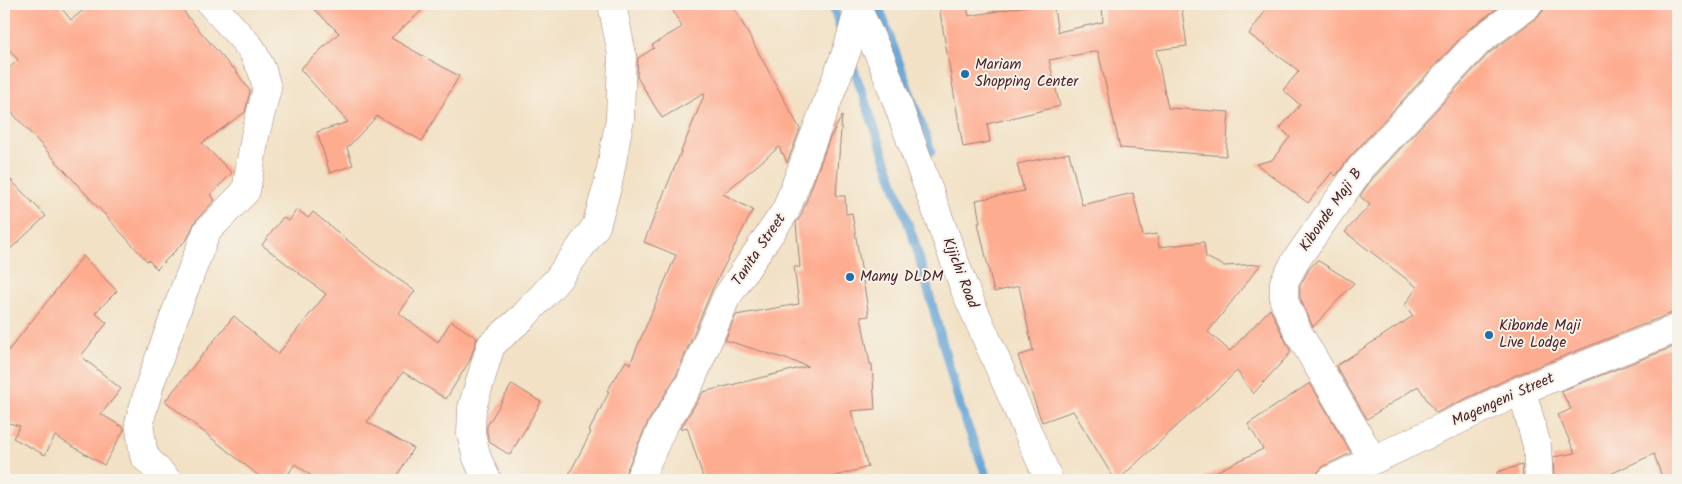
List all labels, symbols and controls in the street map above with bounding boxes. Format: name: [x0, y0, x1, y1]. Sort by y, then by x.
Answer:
place label: Mariam Shopping Center: [975, 53, 1079, 94]
marker: Mariam Shopping Center: [959, 68, 971, 80]
street label: Kibonde Maji B: [1293, 163, 1369, 257]
street label: Tanita Street: [726, 209, 792, 291]
street label: Kijichi Road: [936, 234, 985, 312]
place label: Mamy DLDM: [860, 265, 943, 289]
marker: Mamy DLDM: [844, 271, 856, 283]
place label: Kibonde Maji Live Lodge: [1499, 314, 1582, 355]
marker: Kibonde Maji Live Lodge: [1483, 329, 1495, 341]
street label: Magengeni Street: [1448, 367, 1558, 433]

